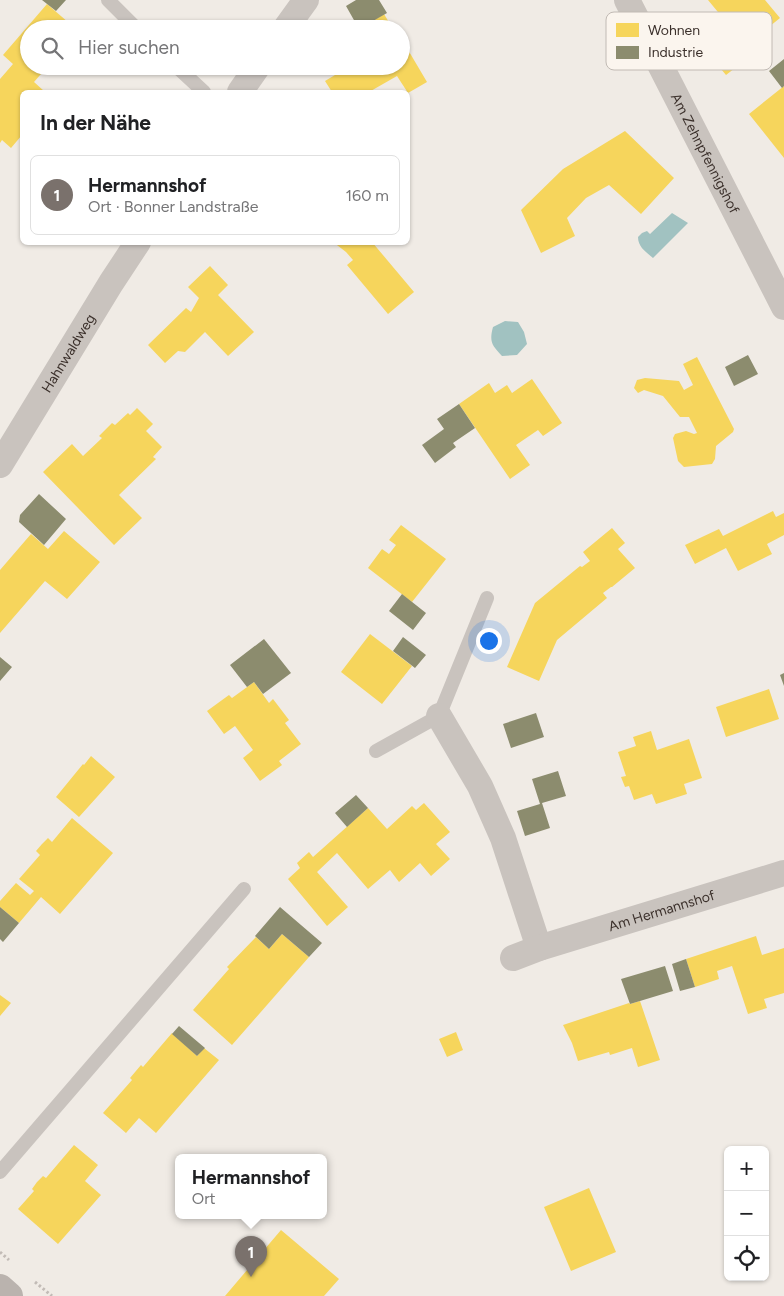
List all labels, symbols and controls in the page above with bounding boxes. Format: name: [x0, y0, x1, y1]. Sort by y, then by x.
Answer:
legend: [606, 12, 772, 70]
search box: [20, 20, 410, 75]
text: Wohnen: [648, 22, 700, 39]
icon: search: [38, 34, 66, 62]
text: Hier suchen: [78, 36, 179, 59]
text: Industrie: [648, 44, 703, 61]
street label: Am Zehnpfennigshof: [667, 90, 744, 217]
text: In der Nähe: [40, 110, 151, 135]
text: Hermannshof: [88, 174, 206, 197]
text: 1: [54, 186, 60, 205]
text: 160 m: [346, 186, 389, 205]
text: Ort · Bonner Landstraße: [88, 197, 258, 216]
street label: Hahnwaldweg: [38, 311, 99, 396]
your location: [476, 628, 502, 654]
street label: Am Hermannshof: [606, 886, 717, 935]
map controls: [724, 1146, 769, 1281]
button: +: [724, 1146, 769, 1191]
popup: [175, 1154, 327, 1219]
text: Hermannshof: [192, 1166, 310, 1189]
text: Ort: [192, 1189, 216, 1208]
button: −: [724, 1191, 769, 1236]
pin: 1: [235, 1236, 267, 1277]
button: locate: [724, 1236, 769, 1281]

